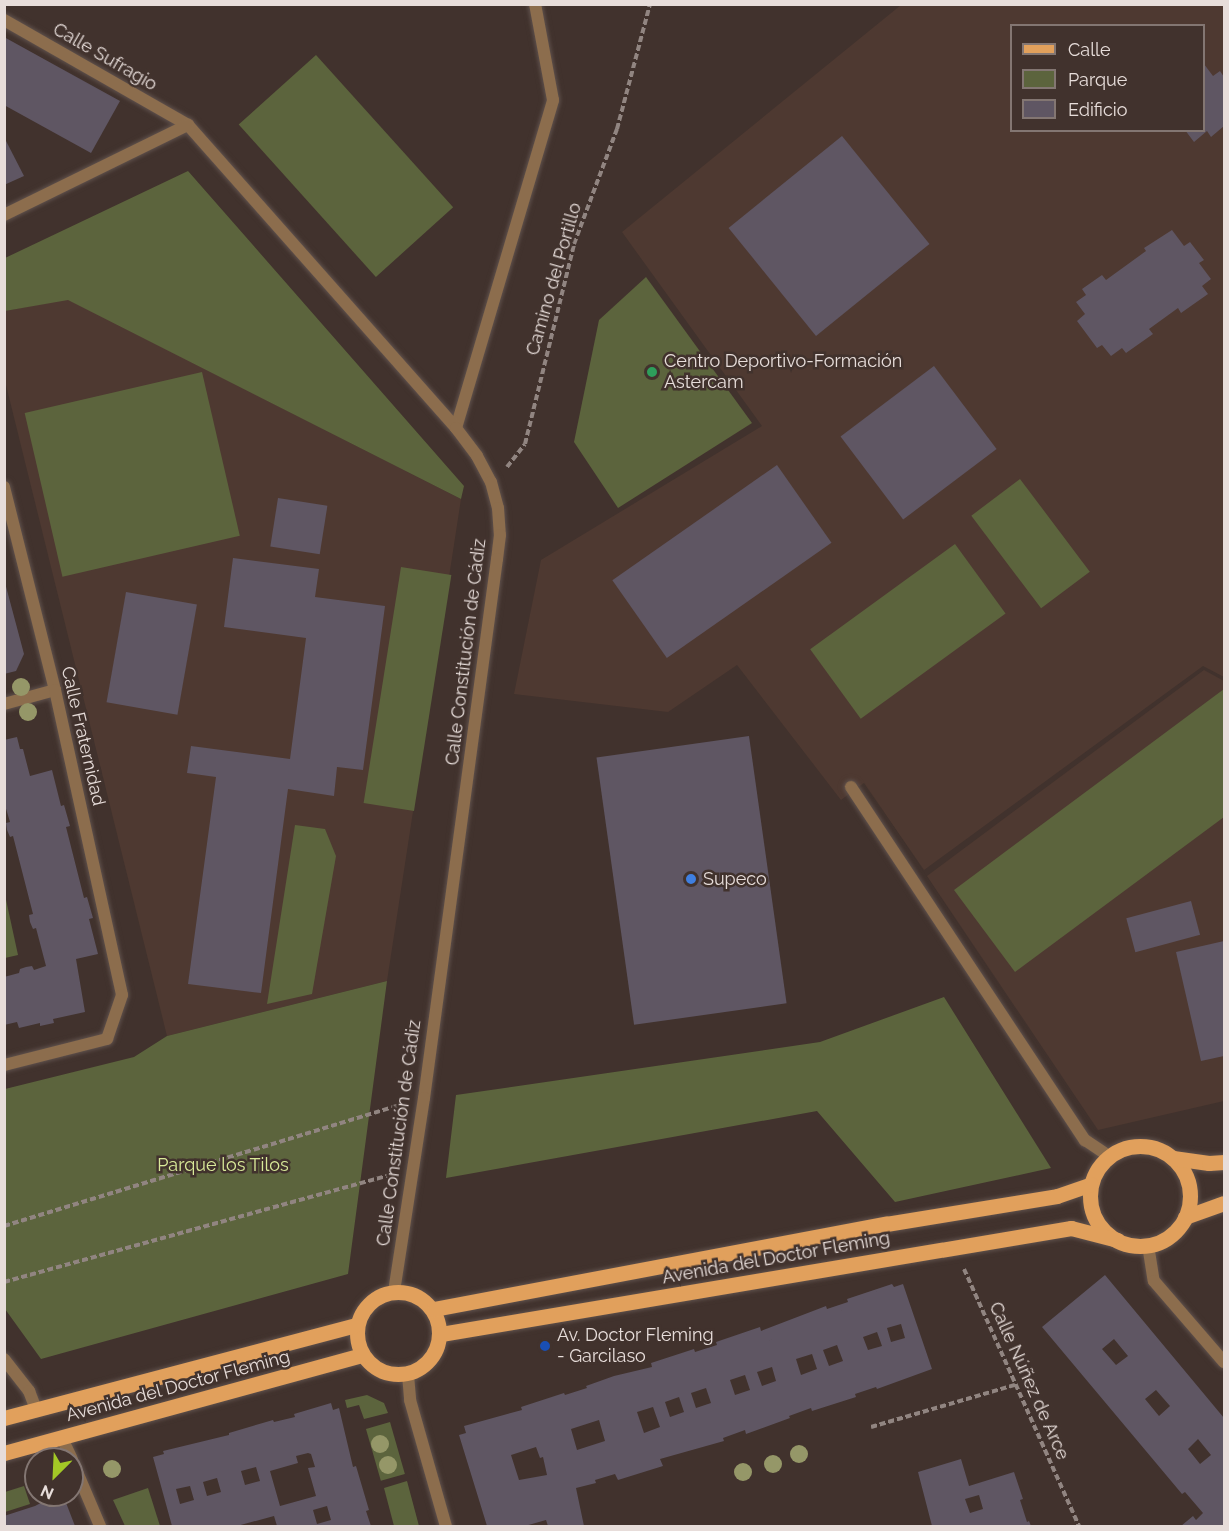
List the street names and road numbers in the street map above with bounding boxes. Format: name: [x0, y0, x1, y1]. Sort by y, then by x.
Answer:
street label: Calle Sufragio: [49, 19, 161, 95]
street label: Camino del Portillo: [522, 200, 586, 358]
street label: Calle Constitución de Cádiz: [441, 537, 491, 767]
street label: Calle Fraternidad: [56, 664, 110, 808]
street label: Calle Constitución de Cádiz: [372, 1019, 426, 1247]
street label: Avenida del Doctor Fleming: [660, 1227, 892, 1289]
street label: Calle Núñez de Arce: [984, 1299, 1074, 1463]
street label: Avenida del Doctor Fleming: [63, 1346, 293, 1426]

